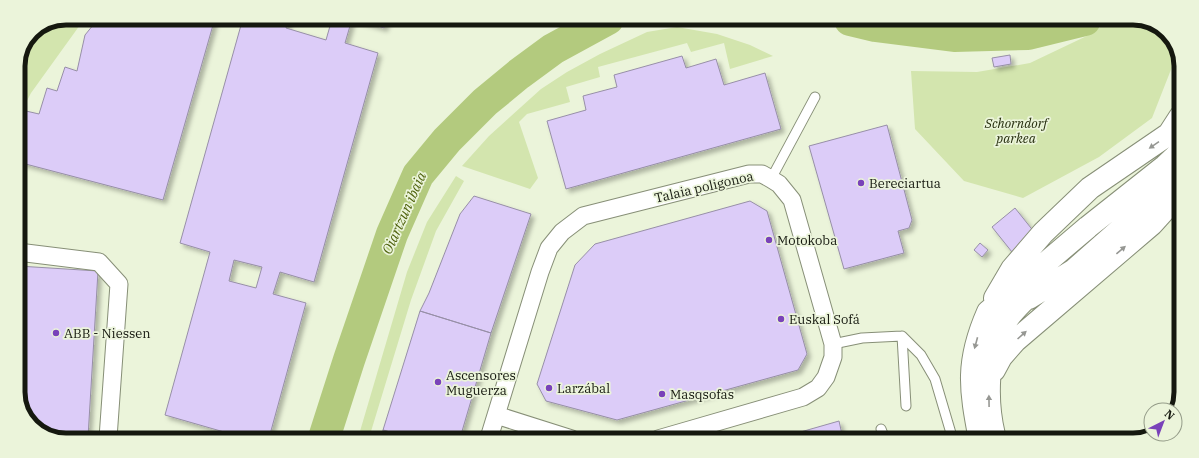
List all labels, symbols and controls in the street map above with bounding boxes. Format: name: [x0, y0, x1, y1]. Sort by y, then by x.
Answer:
park label: Schorndorf parkea: [984, 115, 1050, 147]
one-way arrow: [1149, 141, 1159, 149]
street label: Talaia poligonoa: [653, 167, 755, 207]
water label: Oiartzun ibaia: [378, 169, 430, 257]
place label: Bereciartua: [869, 175, 941, 192]
marker: Bereciartua: [856, 178, 866, 188]
place label: Motokoba: [777, 232, 837, 249]
marker: Motokoba: [764, 235, 774, 245]
one-way arrow: [1116, 246, 1126, 255]
place label: Euskal Sofá: [789, 311, 860, 328]
marker: Euskal Sofá: [776, 314, 786, 324]
place label: ABB - Niessen: [64, 325, 151, 342]
marker: ABB - Niessen: [51, 328, 61, 338]
one-way arrow: [1017, 330, 1027, 340]
one-way arrow: [973, 338, 979, 350]
place label: Ascensores Muguerza: [446, 367, 516, 399]
marker: Ascensores Muguerza: [433, 377, 443, 387]
place label: Larzábal: [557, 380, 610, 397]
marker: Larzábal: [544, 383, 554, 393]
place label: Masqsofas: [670, 386, 734, 403]
marker: Masqsofas: [657, 389, 667, 399]
one-way arrow: [986, 394, 992, 407]
north arrow: [1143, 402, 1183, 442]
text: N: [1162, 406, 1178, 423]

